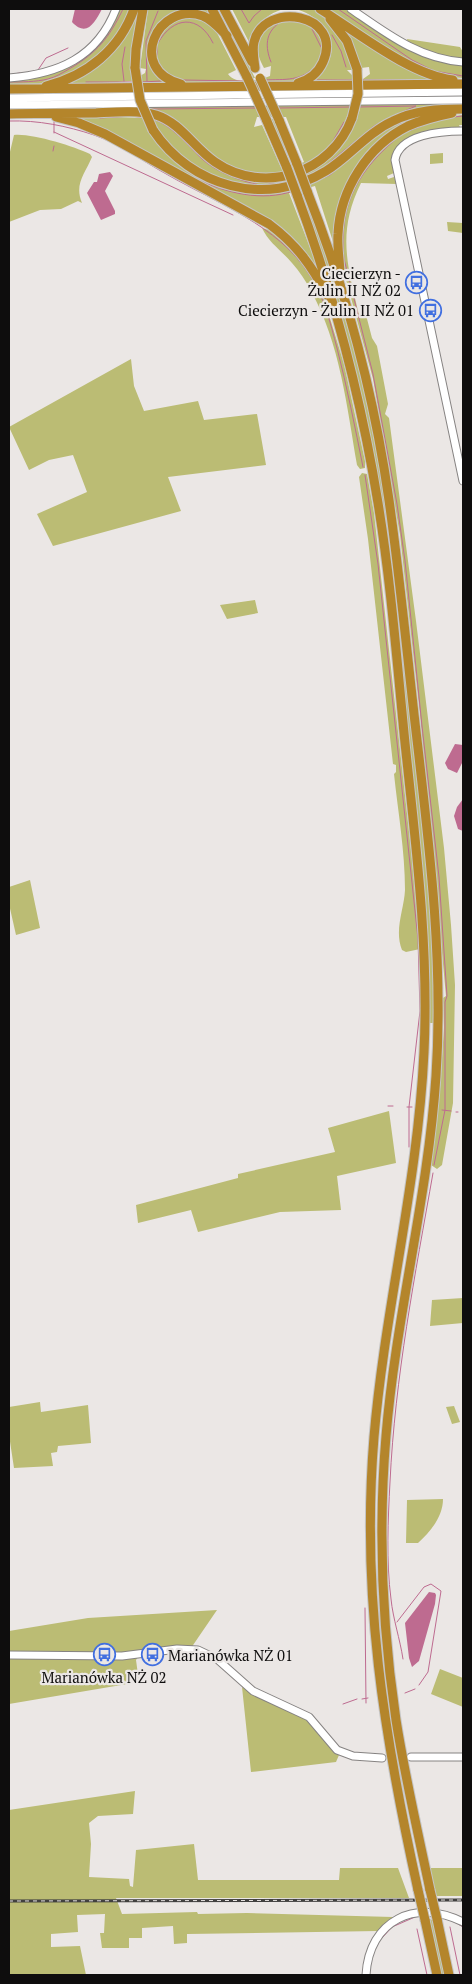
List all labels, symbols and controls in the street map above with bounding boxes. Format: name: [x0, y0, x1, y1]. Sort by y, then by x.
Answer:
place label: Ciecierzyn - Żulin II NŻ 02: [308, 263, 401, 300]
bus stop icon: Ciecierzyn - Żulin II NŻ 02: [405, 270, 429, 294]
bus stop icon: Ciecierzyn - Żulin II NŻ 01: [418, 298, 442, 322]
place label: Ciecierzyn - Żulin II NŻ 01: [238, 300, 414, 320]
bus stop icon: Marianówka NŻ 02: [92, 1642, 116, 1666]
bus stop icon: Marianówka NŻ 01: [140, 1643, 164, 1667]
place label: Marianówka NŻ 01: [168, 1645, 293, 1665]
place label: Marianówka NŻ 02: [41, 1667, 167, 1687]

